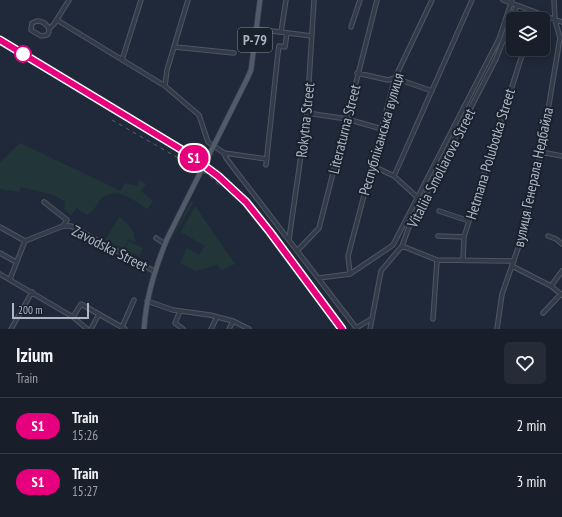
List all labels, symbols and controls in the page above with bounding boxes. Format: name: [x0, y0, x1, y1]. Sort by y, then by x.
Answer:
map controls: [506, 12, 550, 56]
button: layers: [506, 12, 550, 56]
road number: Р-79: [238, 28, 272, 52]
unlabelled marker: [14, 45, 32, 63]
street label: Республіканська вулиця: [354, 70, 408, 197]
street label: Rokytna Street: [292, 81, 318, 159]
street label: Literaturna Street: [324, 82, 364, 176]
street label: Hetmana Polubotka Street: [461, 86, 519, 222]
street label: Vitaliia Smoliarova Street: [402, 105, 479, 232]
street label: вулиця Генерала Недбайла: [509, 105, 557, 249]
line badge: S1: [176, 145, 212, 171]
text: S1: [188, 149, 200, 167]
street label: Zavodska Street: [69, 221, 151, 275]
scale bar: [12, 301, 89, 320]
text: 200 m: [18, 303, 42, 317]
button: heart: [504, 342, 546, 384]
text: Izium: [16, 343, 53, 367]
text: Train: [16, 370, 38, 387]
text: Train: [72, 408, 99, 427]
text: 2 min: [516, 416, 546, 435]
text: S1: [32, 417, 44, 435]
text: 15:26: [72, 427, 98, 444]
text: Train: [72, 464, 99, 483]
text: 3 min: [516, 472, 546, 491]
text: S1: [32, 473, 44, 491]
text: 15:27: [72, 483, 98, 500]

